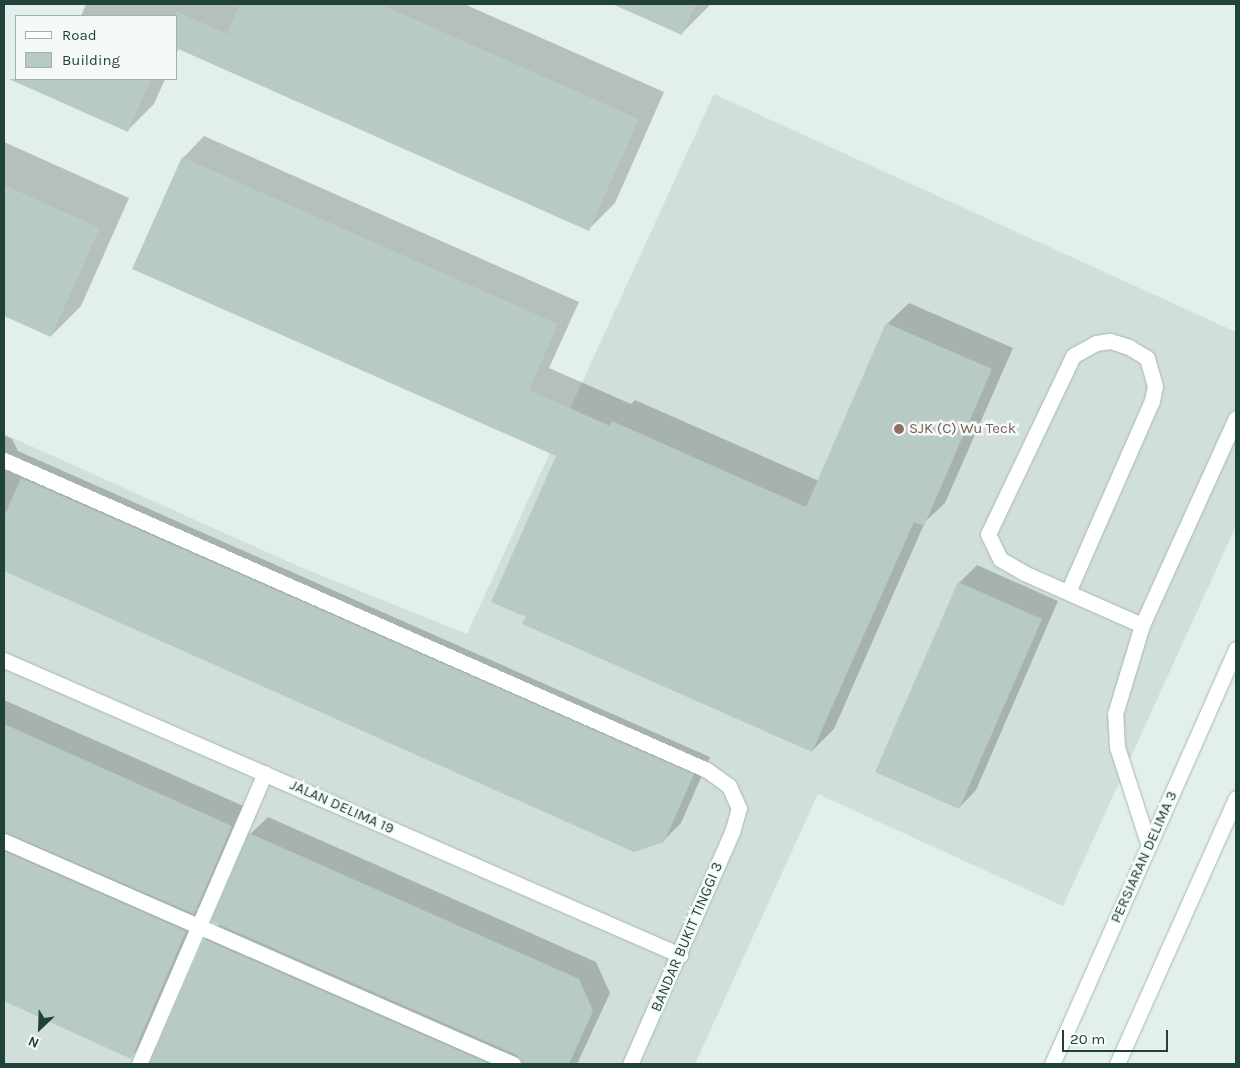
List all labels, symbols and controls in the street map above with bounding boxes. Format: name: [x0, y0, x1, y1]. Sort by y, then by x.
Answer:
legend: [15, 15, 178, 80]
text: Road: [62, 26, 97, 44]
text: Building: [62, 51, 120, 69]
place label: SJK (C) Wu Teck: [909, 420, 1016, 438]
marker: SJK (C) Wu Teck: [893, 423, 905, 435]
street label: JALAN DELIMA 19: [287, 776, 397, 838]
street label: PERSIARAN DELIMA 3: [1107, 788, 1181, 926]
street label: BANDAR BUKIT TINGGI 3: [647, 859, 727, 1015]
north arrow: [15, 1003, 65, 1053]
scale bar: [1065, 1020, 1171, 1052]
text: 20 m: [1070, 1030, 1105, 1048]
text: N: [26, 1032, 42, 1052]

